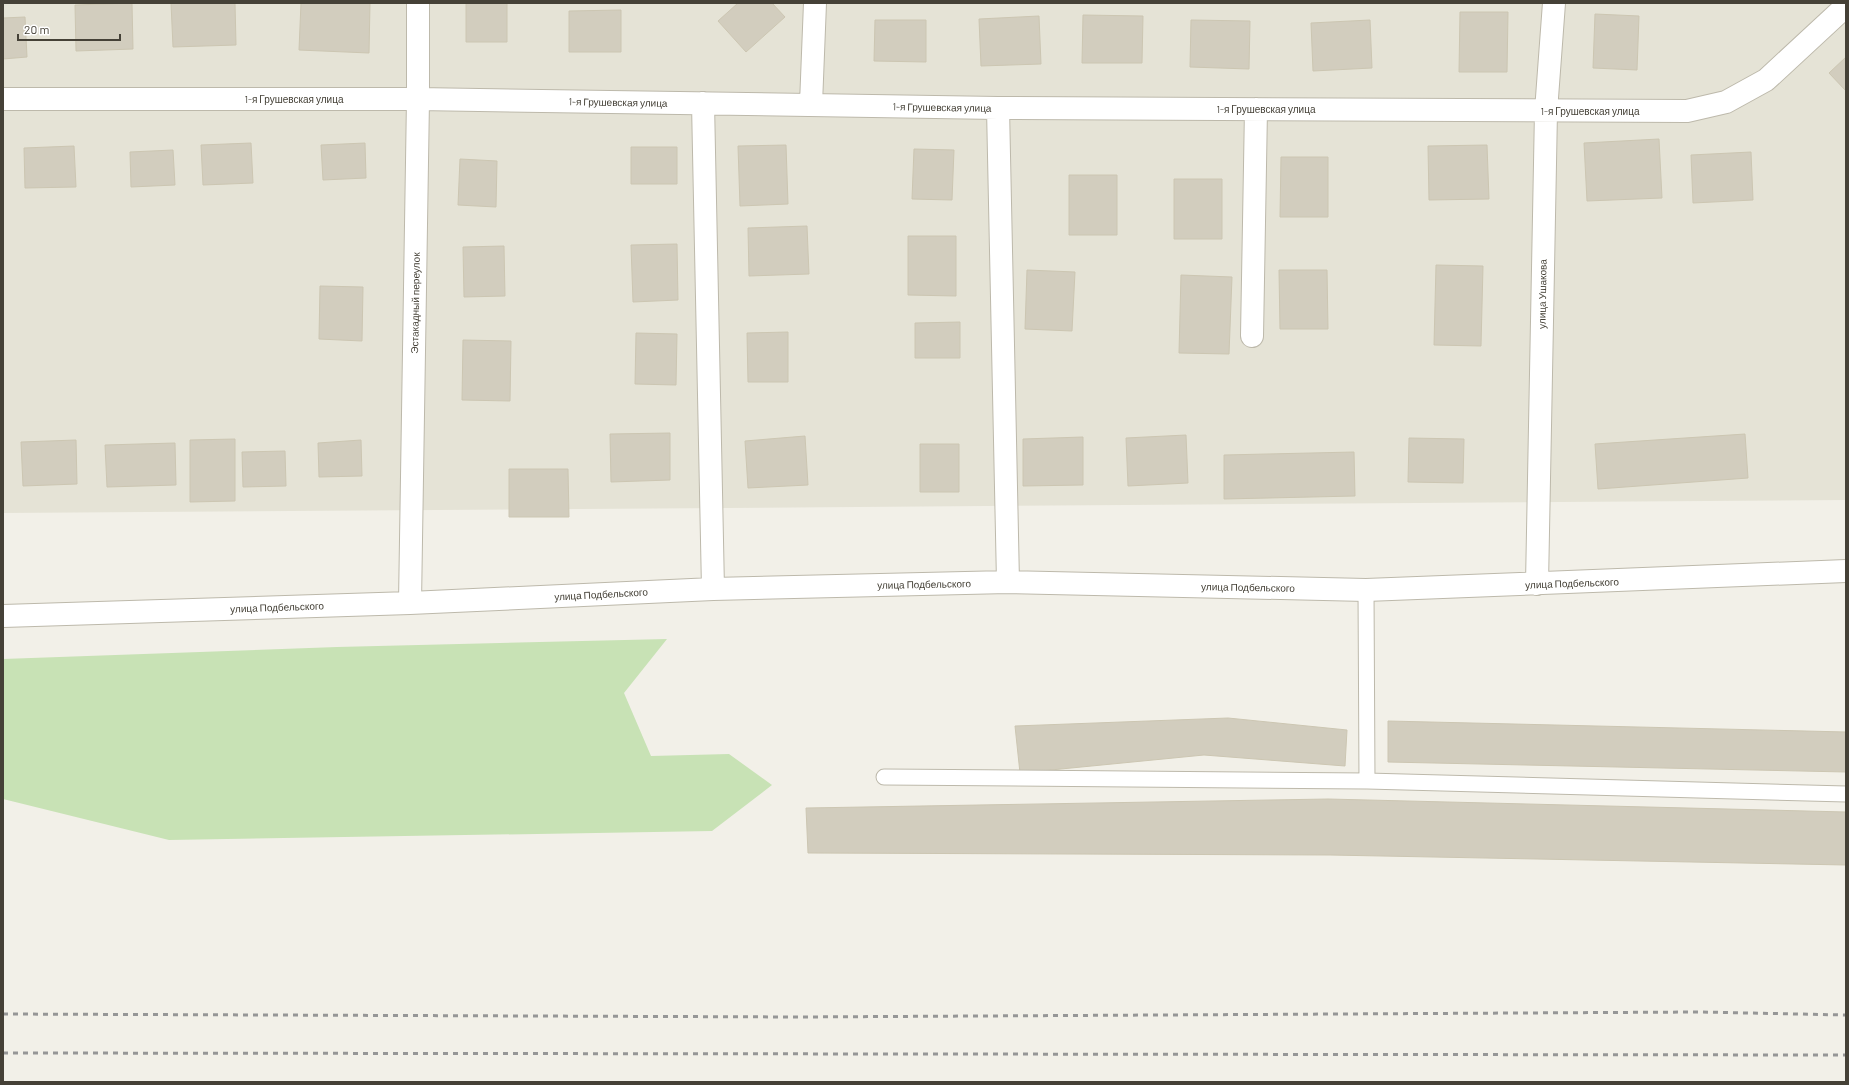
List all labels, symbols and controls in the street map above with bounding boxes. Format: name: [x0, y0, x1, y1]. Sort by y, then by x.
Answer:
scale bar: [18, 16, 120, 42]
text: 20 m: [24, 22, 50, 36]
street label: 1-я Грушевская улица: [244, 93, 344, 105]
street label: 1-я Грушевская улица: [568, 95, 668, 109]
street label: 1-я Грушевская улица: [892, 100, 992, 114]
street label: 1-я Грушевская улица: [1216, 103, 1316, 115]
street label: 1-я Грушевская улица: [1540, 105, 1640, 117]
street label: Эстакадный переулок: [408, 252, 422, 354]
street label: улица Ушакова: [1535, 259, 1549, 329]
street label: улица Подбельского: [1525, 575, 1620, 591]
street label: улица Подбельского: [877, 577, 971, 591]
street label: улица Подбельского: [1201, 580, 1295, 594]
street label: улица Подбельского: [554, 586, 649, 602]
street label: улица Подбельского: [230, 599, 325, 615]

